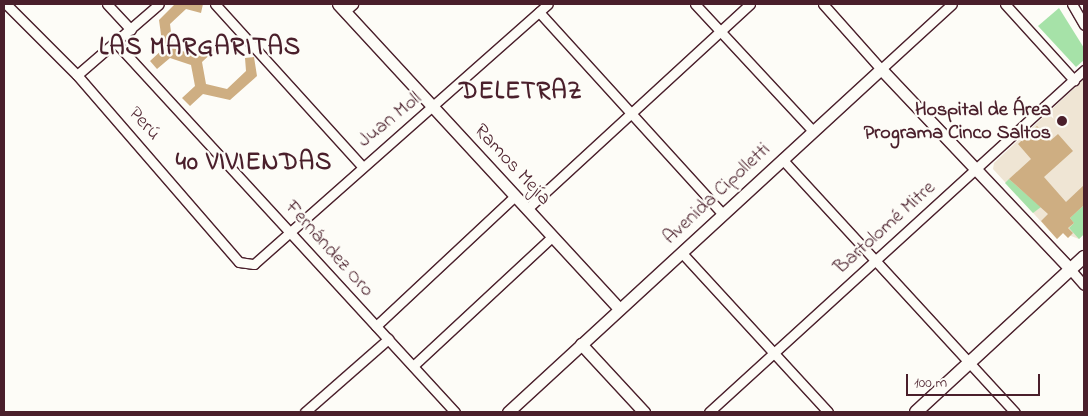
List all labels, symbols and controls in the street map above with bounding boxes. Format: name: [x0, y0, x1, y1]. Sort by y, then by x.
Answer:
district label: LAS MARGARITAS: [97, 33, 303, 63]
district label: DELETRAZ: [458, 77, 584, 107]
street label: Juan Moll: [353, 87, 427, 153]
place label: Hospital de Área Programa Cinco Saltos: [864, 98, 1051, 145]
street label: Perú: [123, 102, 165, 146]
marker: Hospital de Área Programa Cinco Saltos: [1055, 114, 1069, 128]
street label: Ramos Mejía: [468, 119, 556, 211]
street label: Avenida Cipolletti: [658, 138, 776, 250]
district label: 40 VIVIENDAS: [174, 148, 334, 178]
street label: Bartolomé Mitre: [829, 176, 941, 280]
street label: Fernández Oro: [280, 196, 378, 302]
scale bar: [908, 364, 1042, 396]
text: 100 m: [914, 372, 947, 394]

